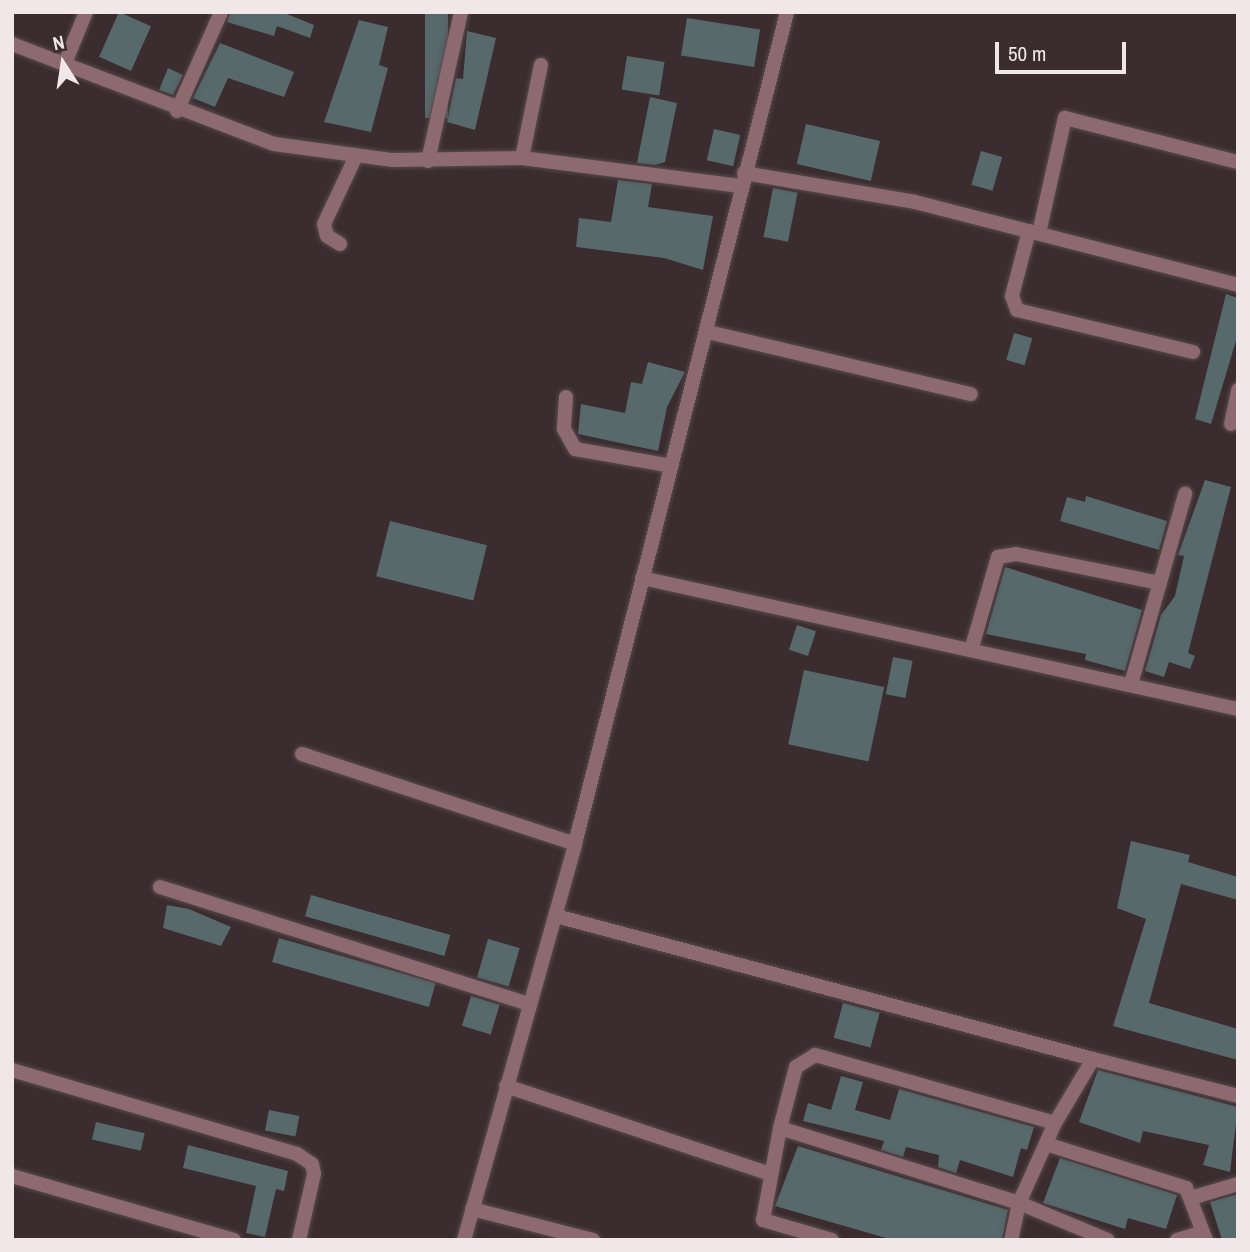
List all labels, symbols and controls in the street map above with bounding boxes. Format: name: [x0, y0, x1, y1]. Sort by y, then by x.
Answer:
north arrow: [28, 28, 98, 98]
scale bar: [998, 28, 1129, 72]
text: N: [50, 29, 67, 56]
text: 50 m: [1008, 39, 1046, 68]

